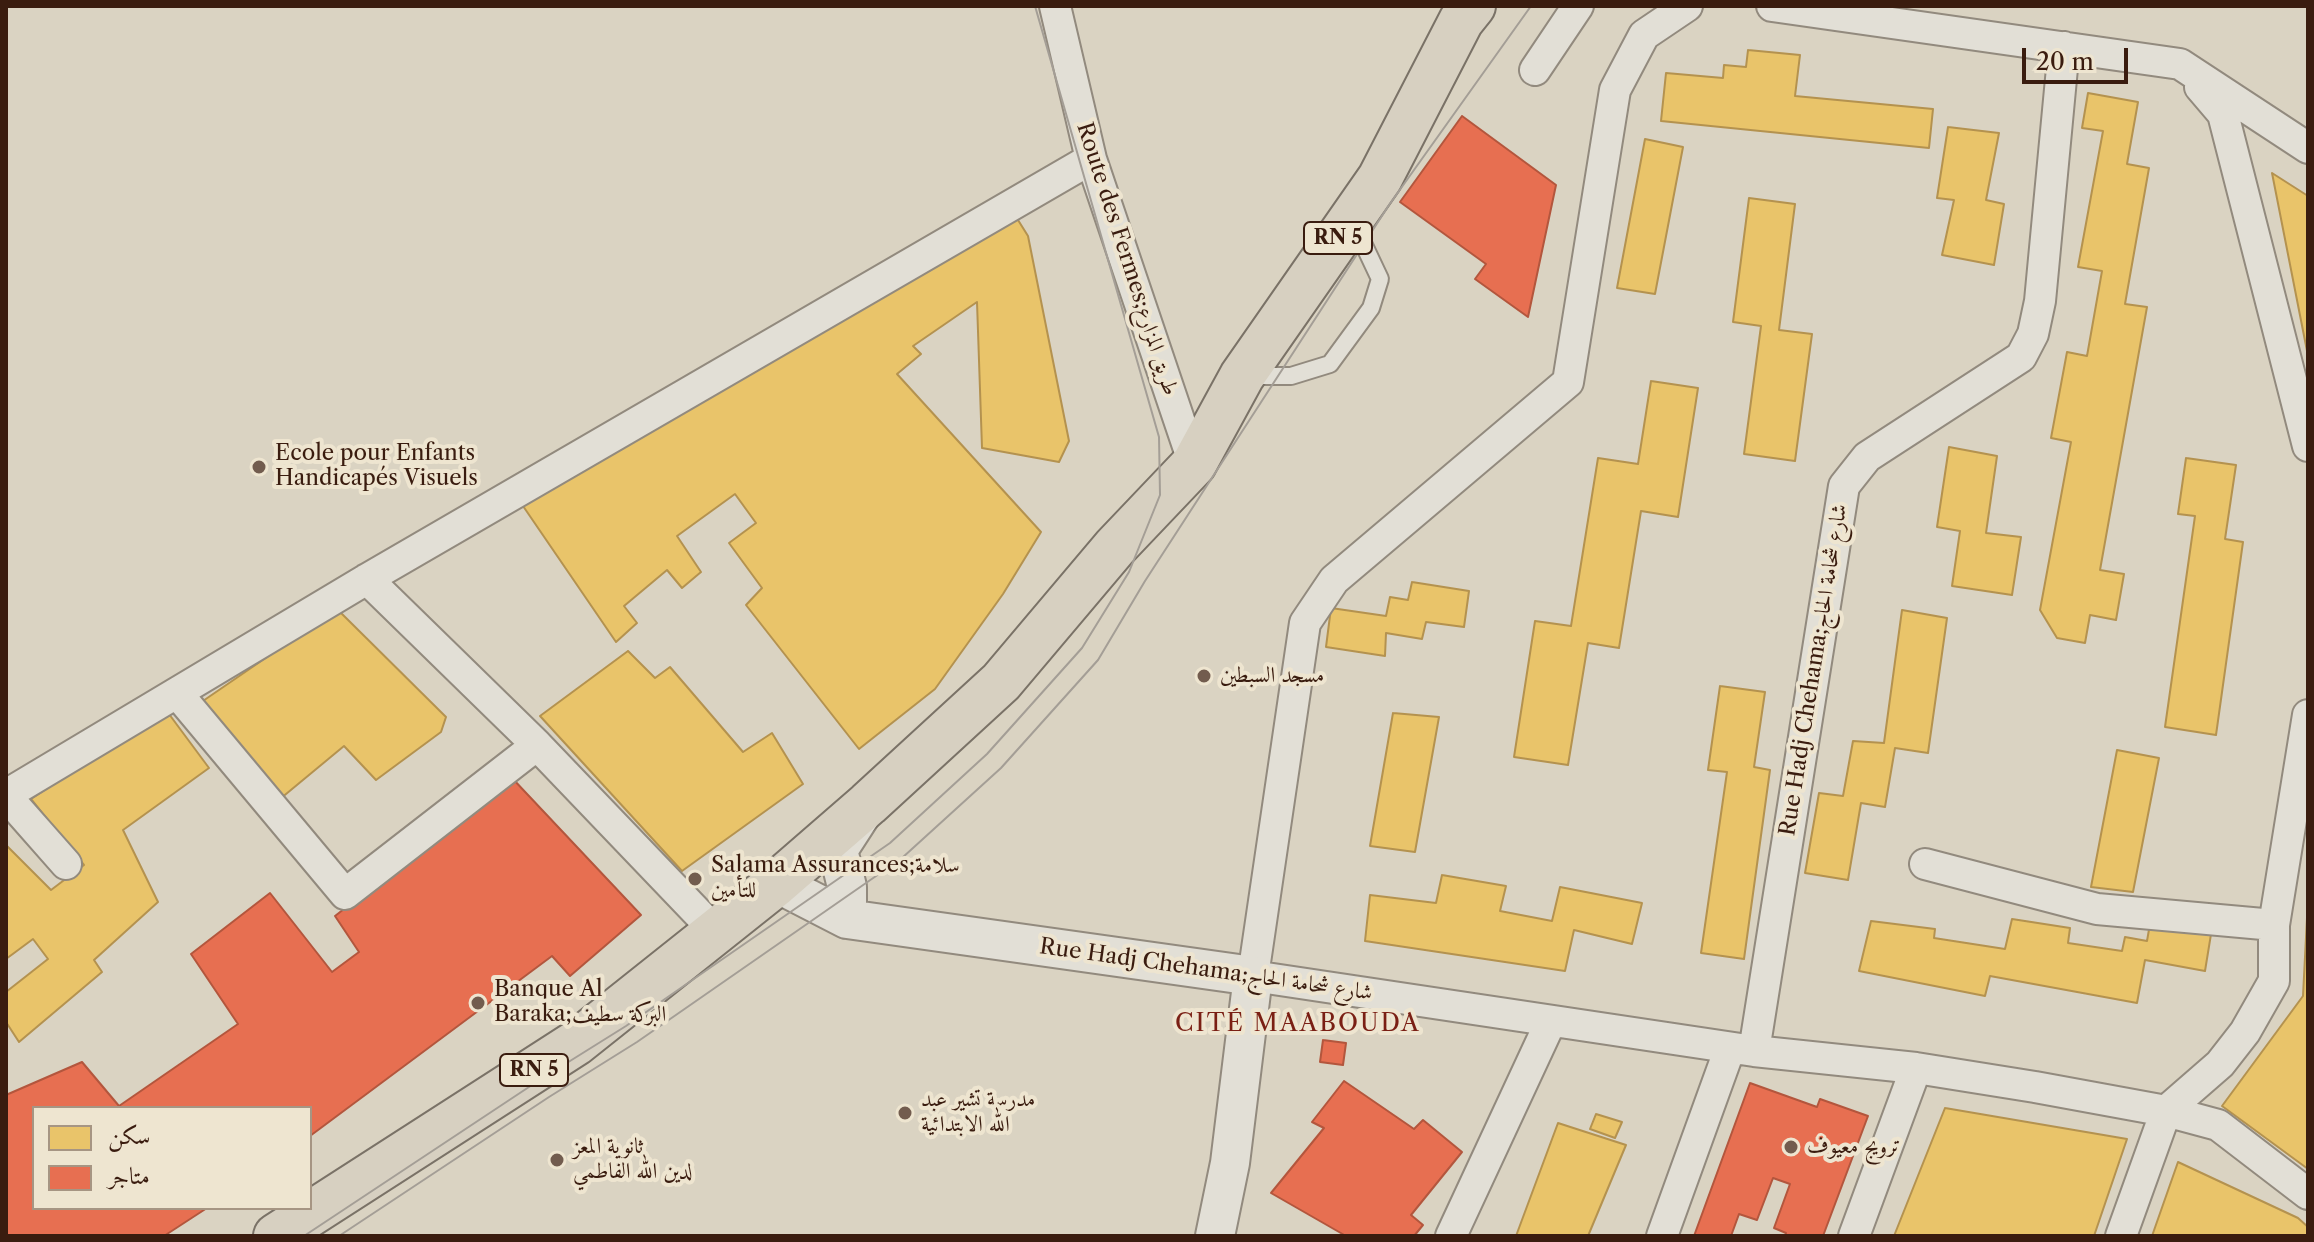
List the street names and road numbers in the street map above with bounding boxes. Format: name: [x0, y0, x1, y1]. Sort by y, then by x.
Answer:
street label: Route des Fermes;طريق المزارع: [1070, 119, 1184, 399]
road number: RN 5: [1304, 222, 1372, 254]
street label: Rue Hadj Chehama;شارع شحامة الحاج: [1775, 502, 1853, 838]
street label: Rue Hadj Chehama;شارع شحامة الحاج: [1038, 934, 1374, 1006]
road number: RN 5: [500, 1054, 568, 1086]

